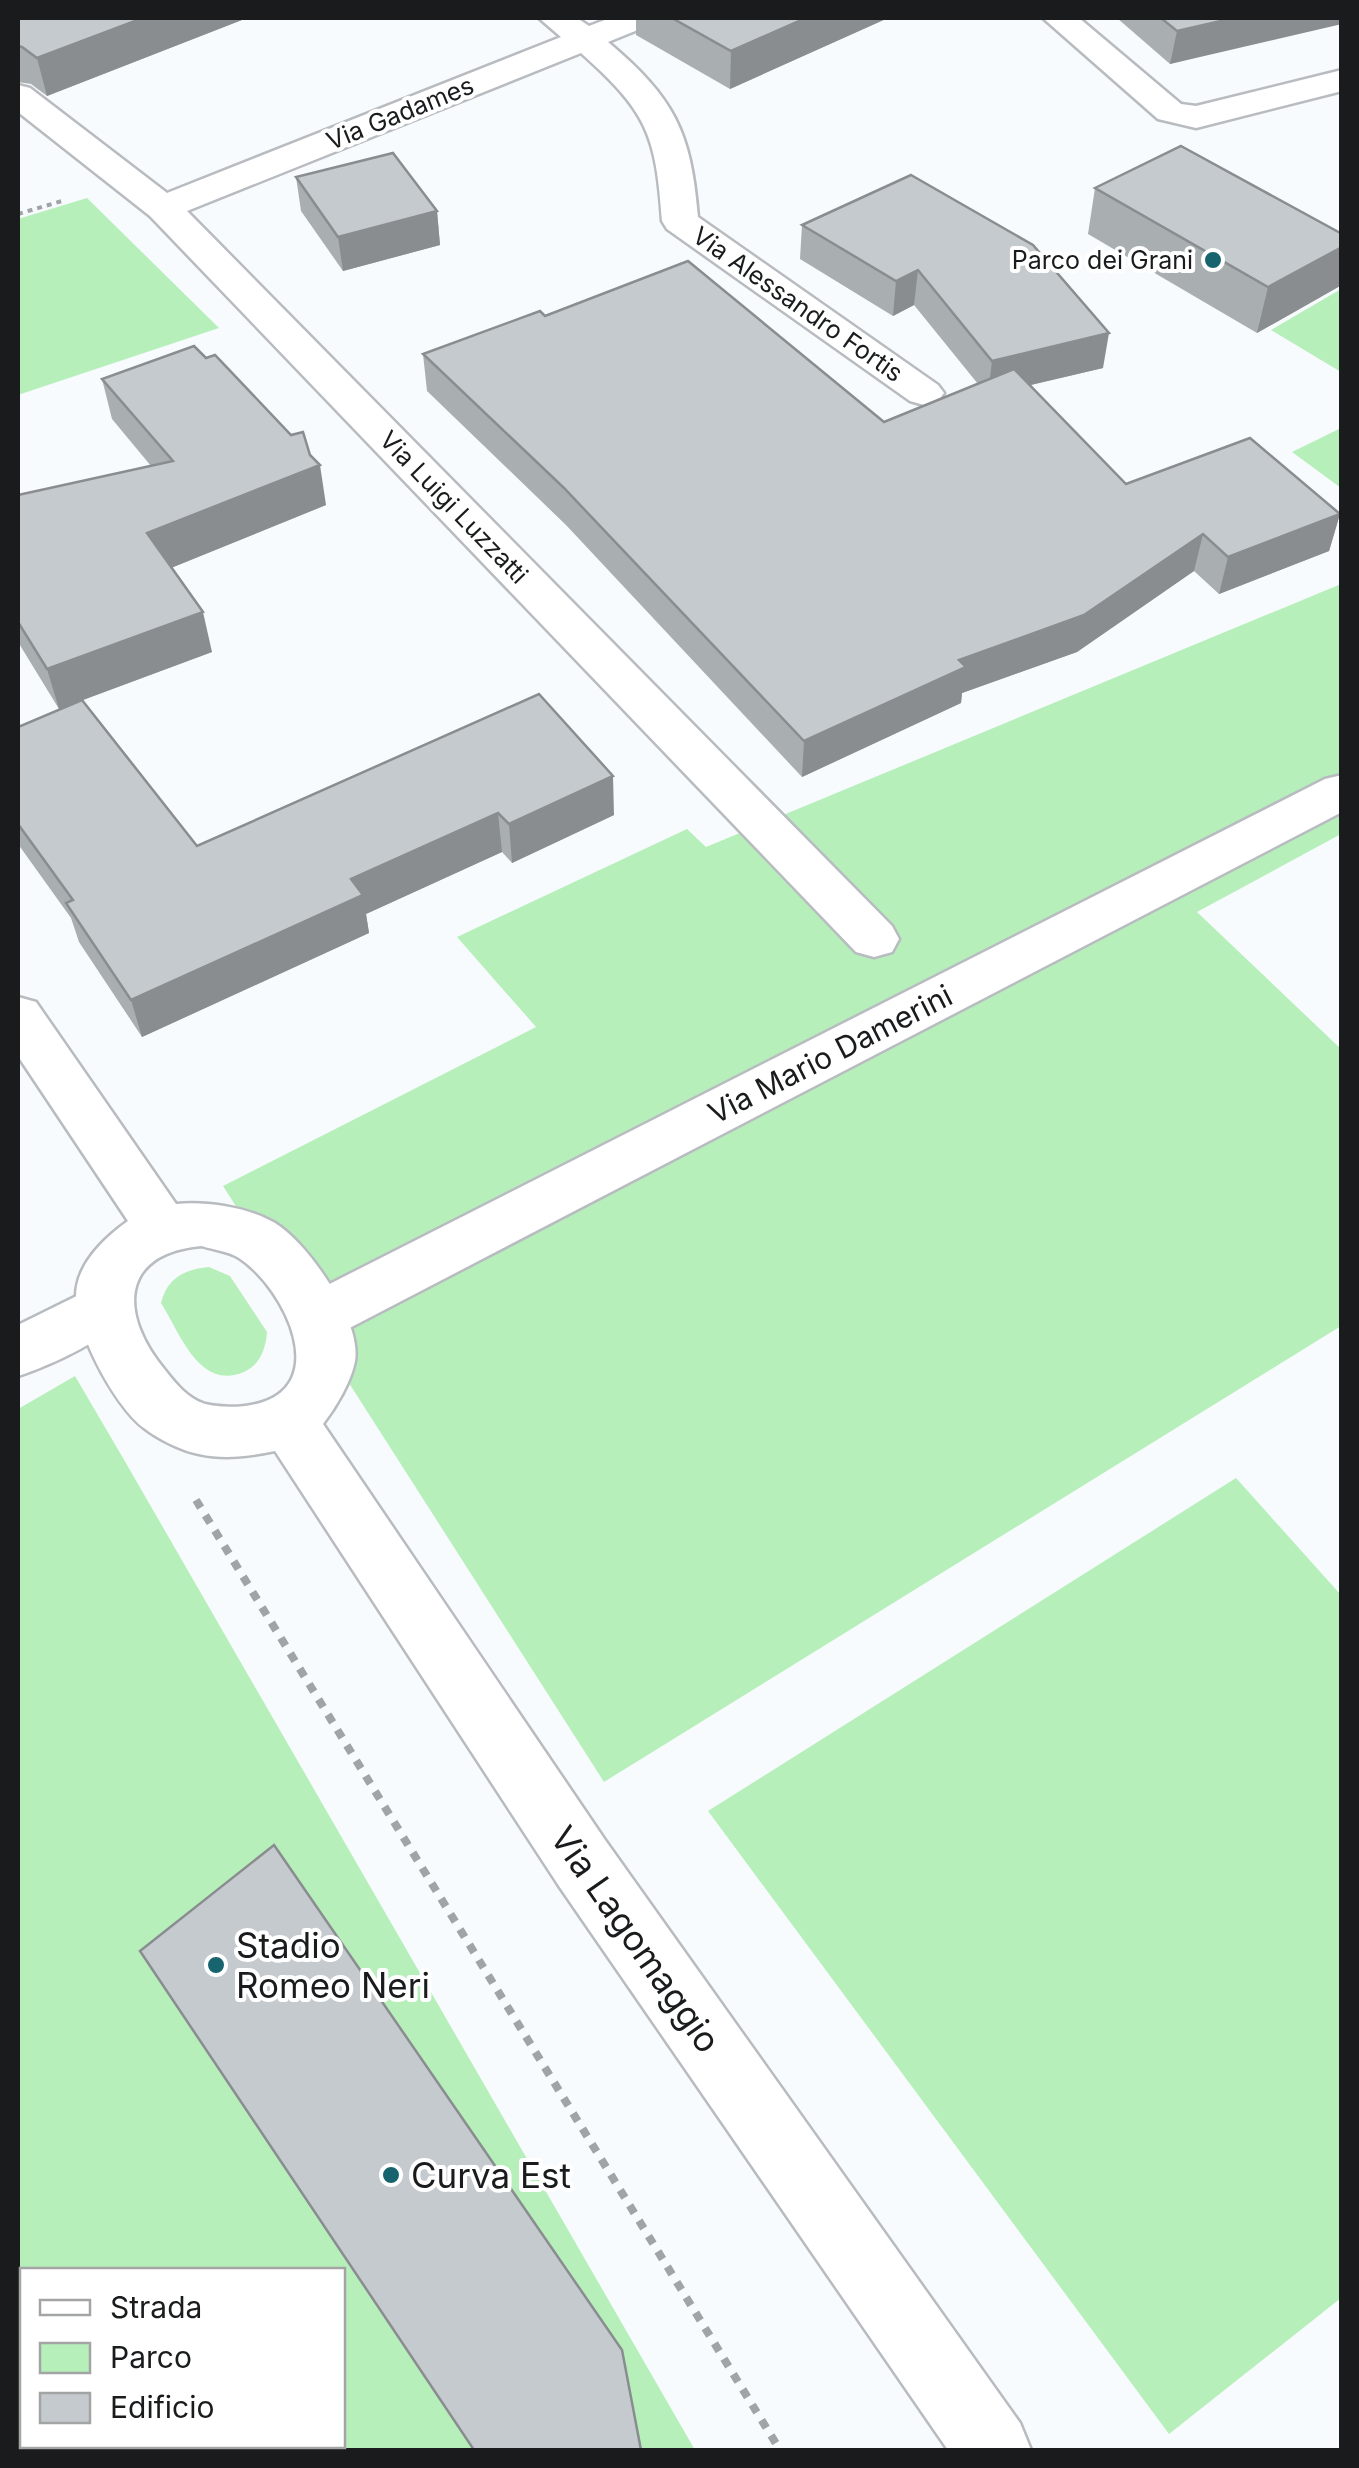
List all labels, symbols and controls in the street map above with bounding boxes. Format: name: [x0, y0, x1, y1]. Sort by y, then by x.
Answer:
street label: Via Gadames: [322, 70, 478, 156]
street label: Via Alessandro Fortis: [687, 220, 909, 388]
place label: Parco dei Grani: [1012, 245, 1193, 275]
marker: Parco dei Grani: [1202, 249, 1224, 271]
street label: Via Luigi Luzzatti: [374, 425, 534, 589]
street label: Via Mario Damerini: [702, 977, 958, 1131]
street label: Via Lagomaggio: [542, 1818, 730, 2060]
place label: Stadio Romeo Neri: [236, 1924, 430, 2006]
marker: Stadio Romeo Neri: [205, 1954, 227, 1976]
place label: Curva Est: [411, 2154, 571, 2196]
marker: Curva Est: [380, 2164, 402, 2186]
legend: [20, 2268, 345, 2448]
text: Strada: [110, 2289, 202, 2325]
text: Parco: [110, 2339, 192, 2375]
text: Edificio: [110, 2389, 214, 2425]

